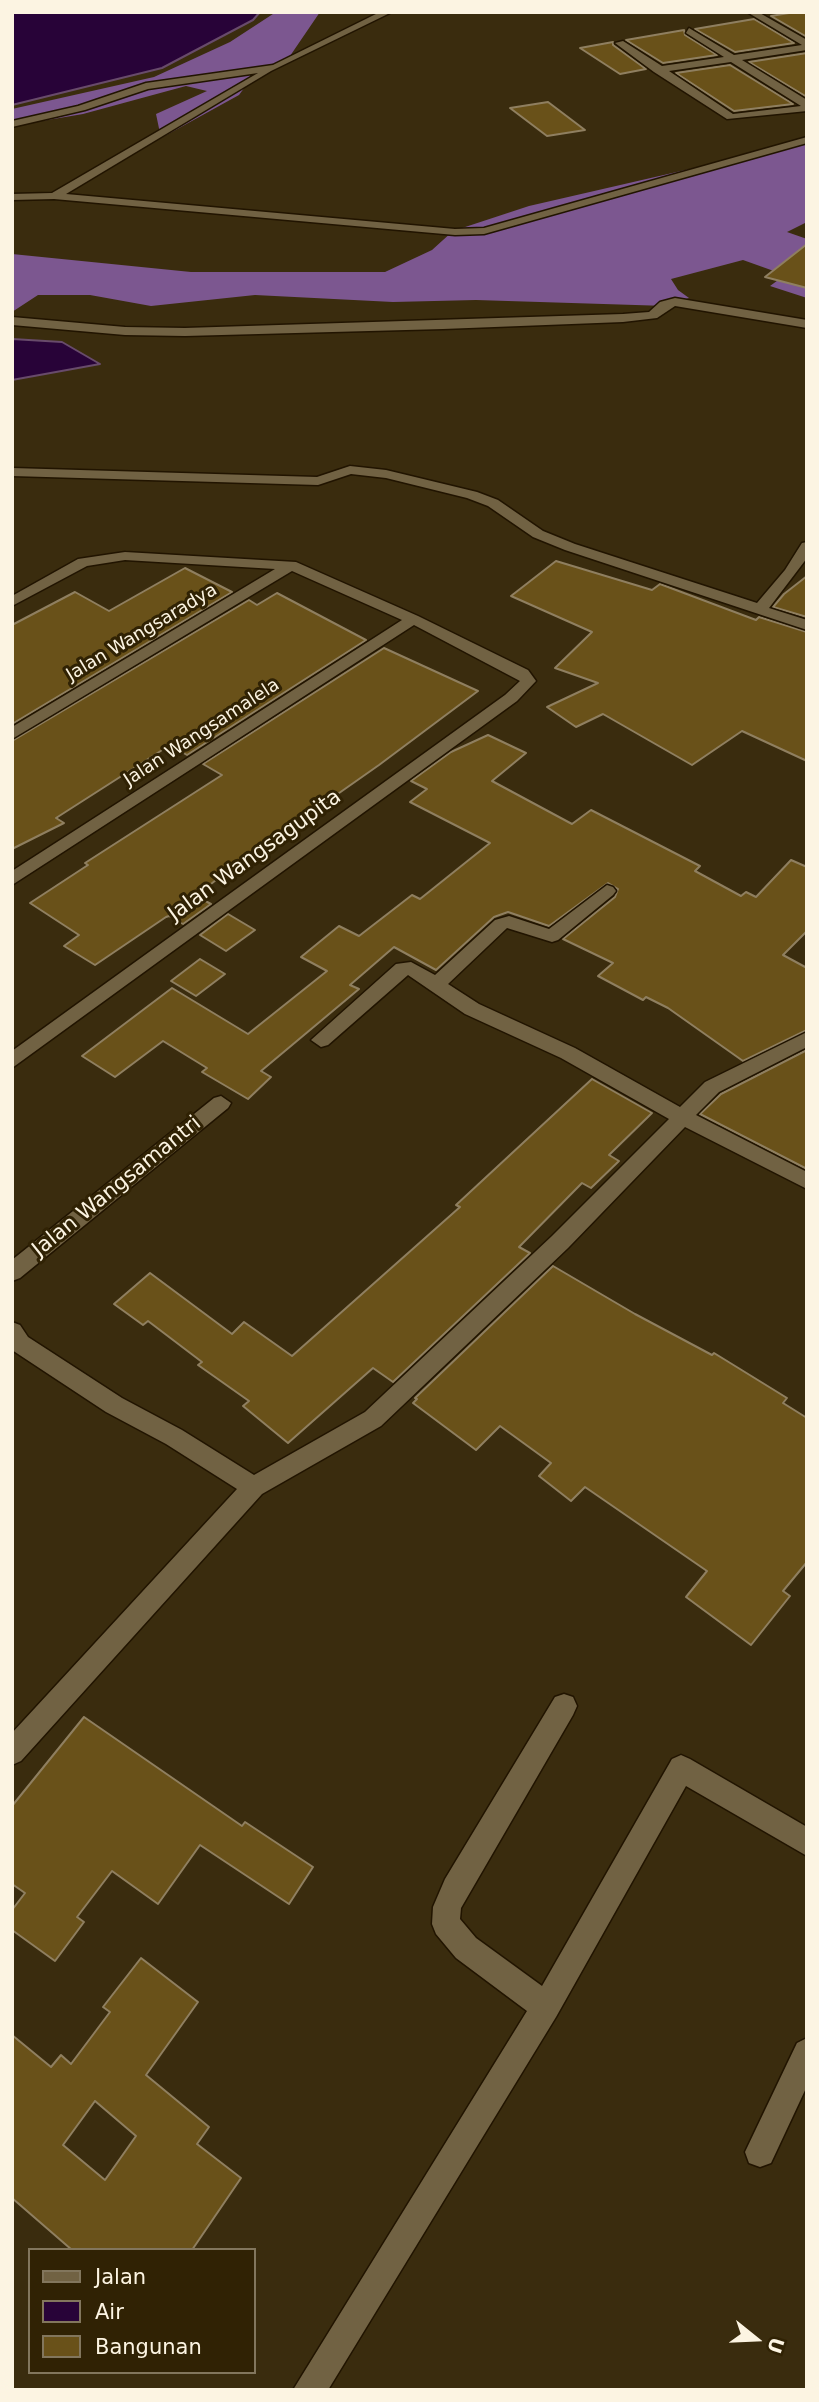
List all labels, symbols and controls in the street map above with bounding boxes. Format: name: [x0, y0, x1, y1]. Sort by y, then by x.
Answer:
street label: Jalan Wangsaradya: [63, 579, 221, 687]
street label: Jalan Wangsamalela: [120, 675, 284, 791]
street label: Jalan Wangsagupita: [164, 785, 346, 927]
street label: Jalan Wangsamantri: [28, 1111, 206, 1263]
legend: [28, 2248, 256, 2374]
text: Jalan: [95, 2265, 146, 2289]
text: Air: [95, 2300, 124, 2324]
north arrow: [721, 2304, 791, 2374]
text: Bangunan: [95, 2335, 202, 2359]
text: U: [763, 2335, 789, 2356]

